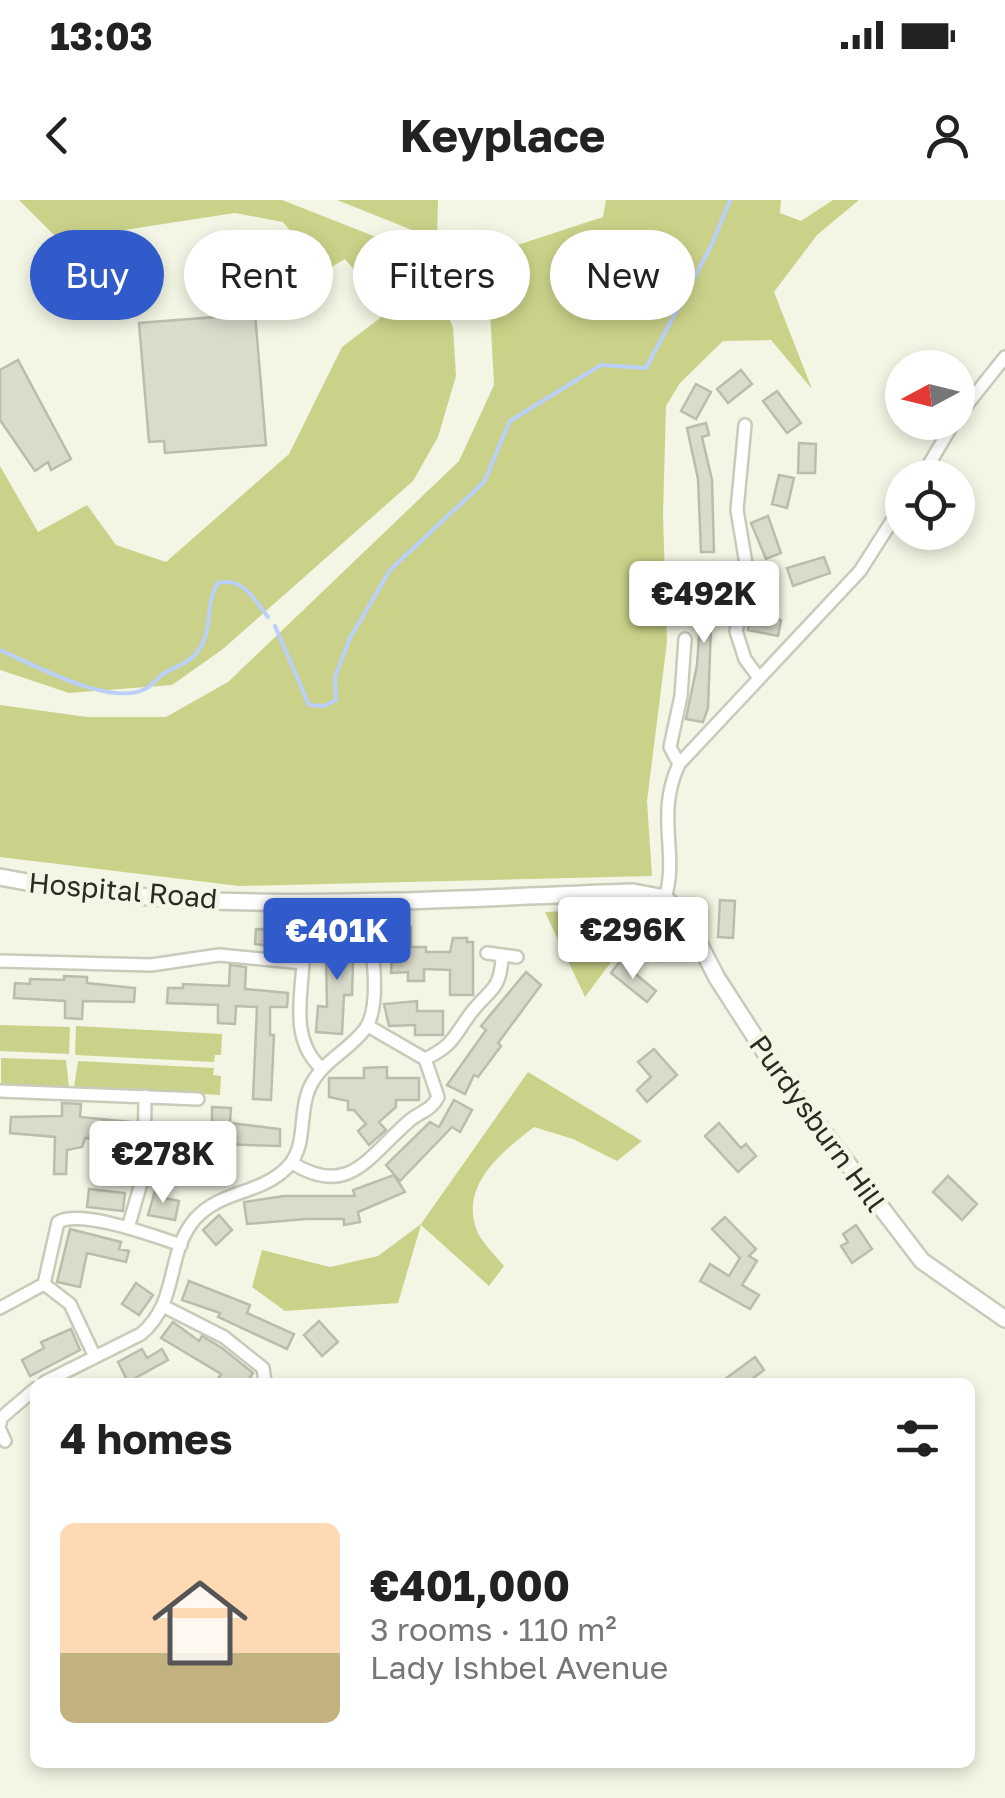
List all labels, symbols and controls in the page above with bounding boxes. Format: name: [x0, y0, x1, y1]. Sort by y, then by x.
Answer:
text: 13:03: [50, 13, 153, 58]
icon: back: [30, 108, 85, 163]
text: Keyplace: [400, 108, 605, 162]
icon: person: [920, 108, 975, 163]
chip: Buy: [30, 230, 164, 320]
chip: Rent: [184, 230, 333, 320]
chip: Filters: [353, 230, 530, 320]
chip: New: [550, 230, 695, 320]
north arrow: [885, 350, 975, 440]
map controls: [885, 350, 975, 550]
button: locate: [885, 460, 975, 550]
pin: €492K: [634, 561, 774, 646]
text: €492K: [651, 574, 757, 612]
street label: Hospital Road: [27, 865, 219, 915]
pin: €296K: [563, 897, 703, 982]
pin: €401K: [267, 898, 407, 983]
text: €296K: [580, 910, 686, 948]
text: €401K: [285, 911, 389, 949]
street label: Purdysburn Hill: [743, 1028, 893, 1218]
pin: €278K: [93, 1121, 233, 1206]
text: €278K: [111, 1134, 215, 1172]
icon: filters: [890, 1411, 945, 1466]
text: 4 homes: [60, 1413, 232, 1463]
text: €401,000: [370, 1560, 570, 1610]
icon: home: [140, 1563, 260, 1683]
text: 3 rooms · 110 m²: [370, 1610, 617, 1648]
text: Lady Ishbel Avenue: [370, 1648, 668, 1686]

